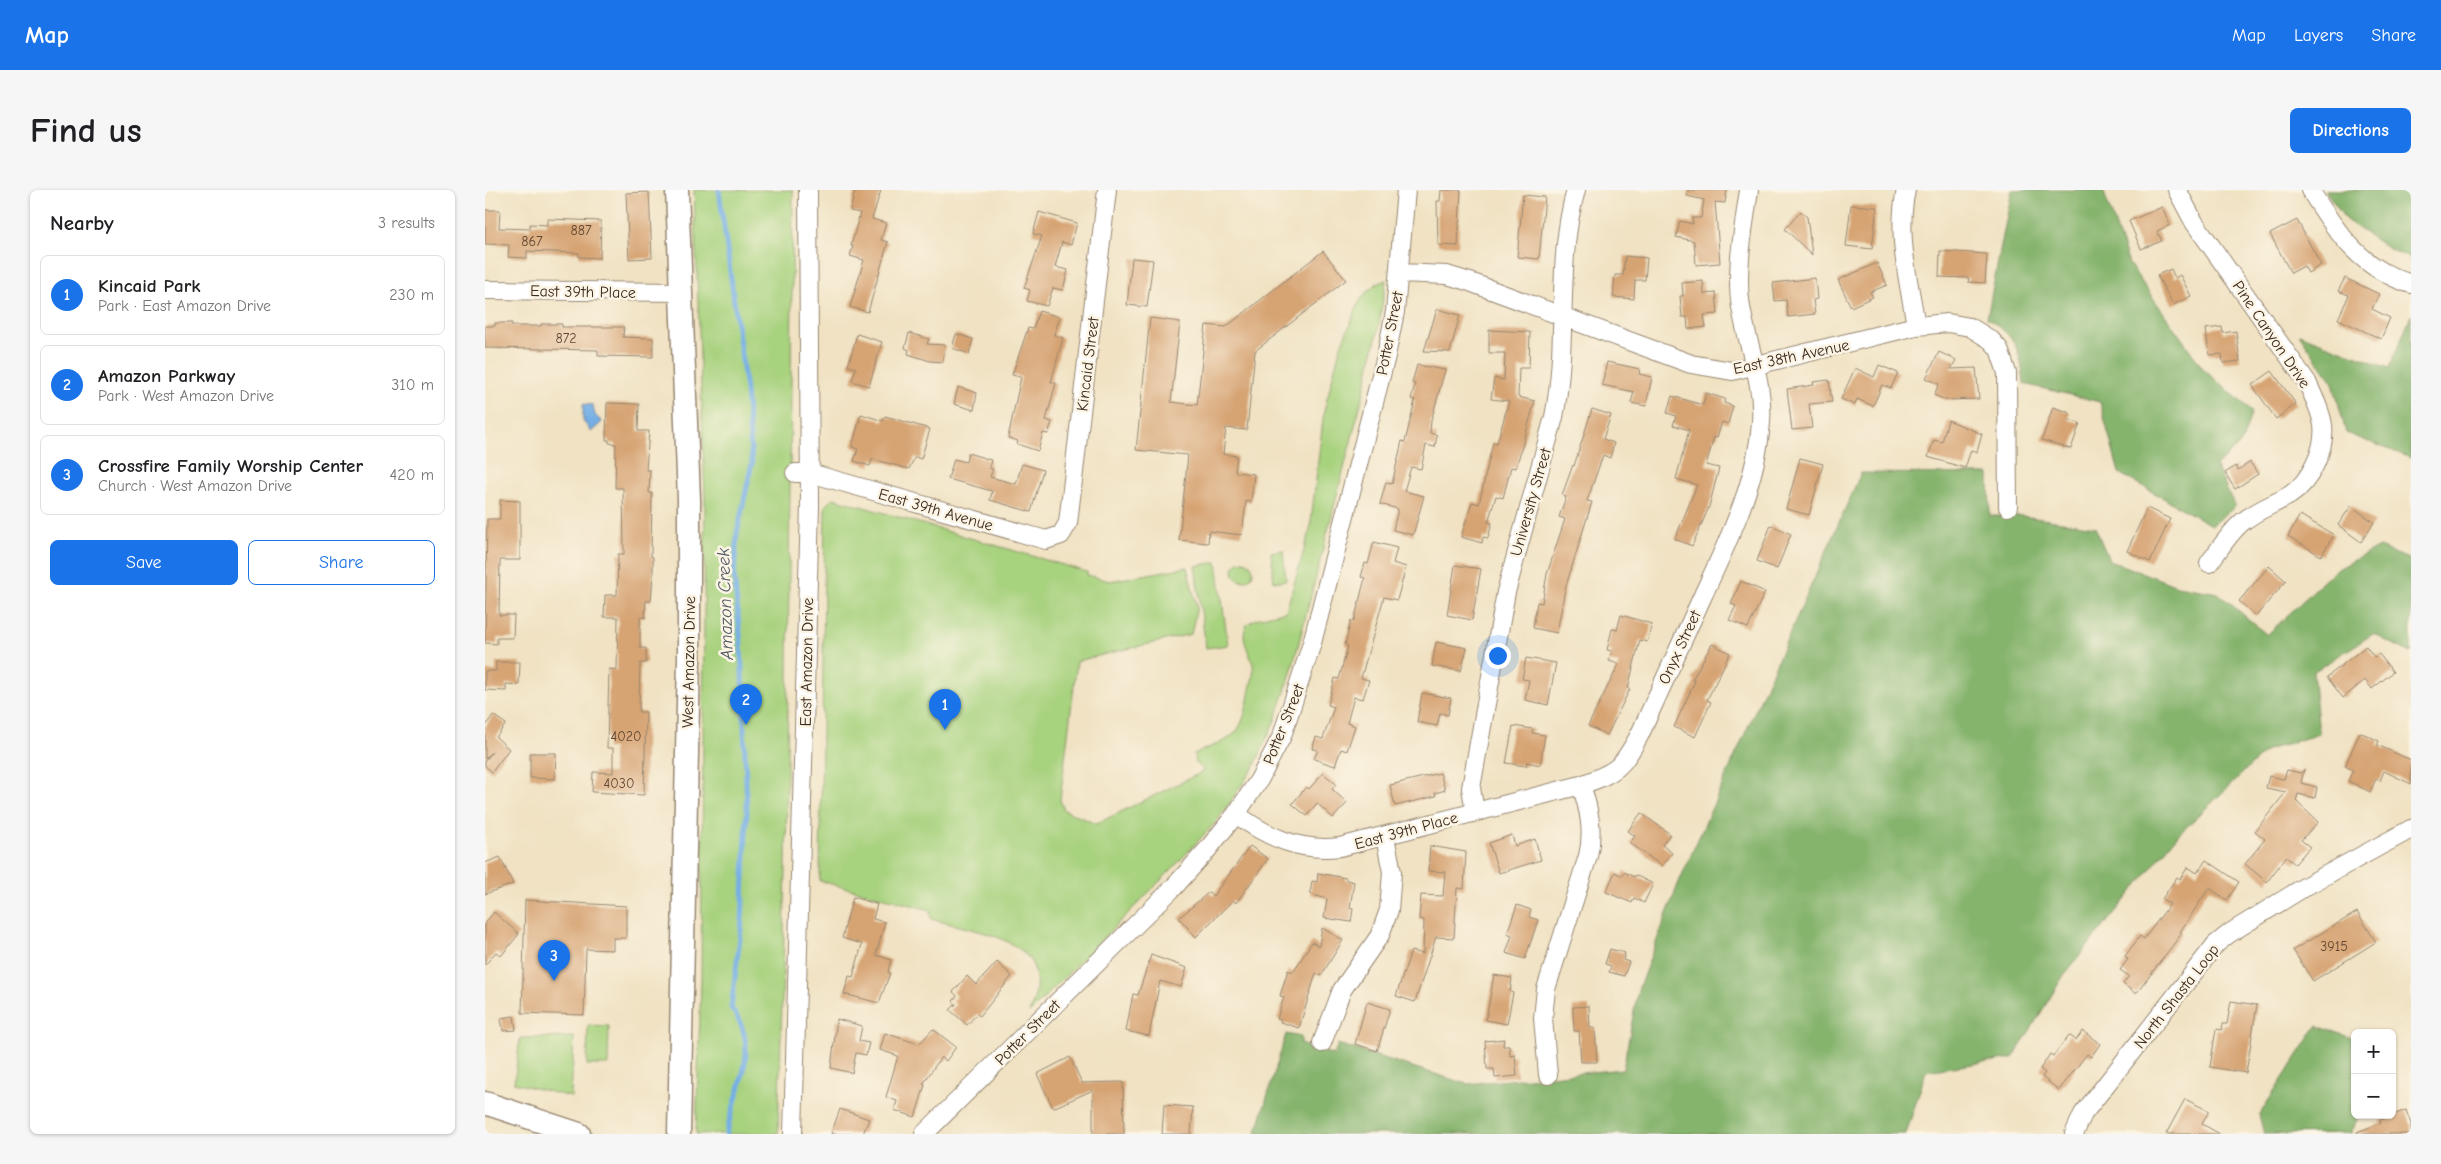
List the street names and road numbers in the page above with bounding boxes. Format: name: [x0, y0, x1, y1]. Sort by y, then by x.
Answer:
street label: Pine Canyon Drive: [2229, 277, 2314, 392]
street label: East 39th Place: [530, 282, 636, 302]
street label: Potter Street: [1373, 289, 1407, 377]
street label: Kincaid Street: [1073, 315, 1103, 412]
street label: East 38th Avenue: [1732, 336, 1851, 378]
street label: University Street: [1507, 446, 1555, 558]
street label: East 39th Avenue: [876, 485, 995, 535]
street label: West Amazon Drive: [679, 596, 699, 728]
street label: East Amazon Drive: [797, 597, 817, 727]
street label: Onyx Street: [1655, 607, 1705, 687]
street label: Potter Street: [1260, 681, 1308, 767]
street label: East 39th Place: [1353, 809, 1460, 853]
street label: North Shasta Loop: [2131, 941, 2223, 1052]
street label: Potter Street: [991, 996, 1064, 1069]

